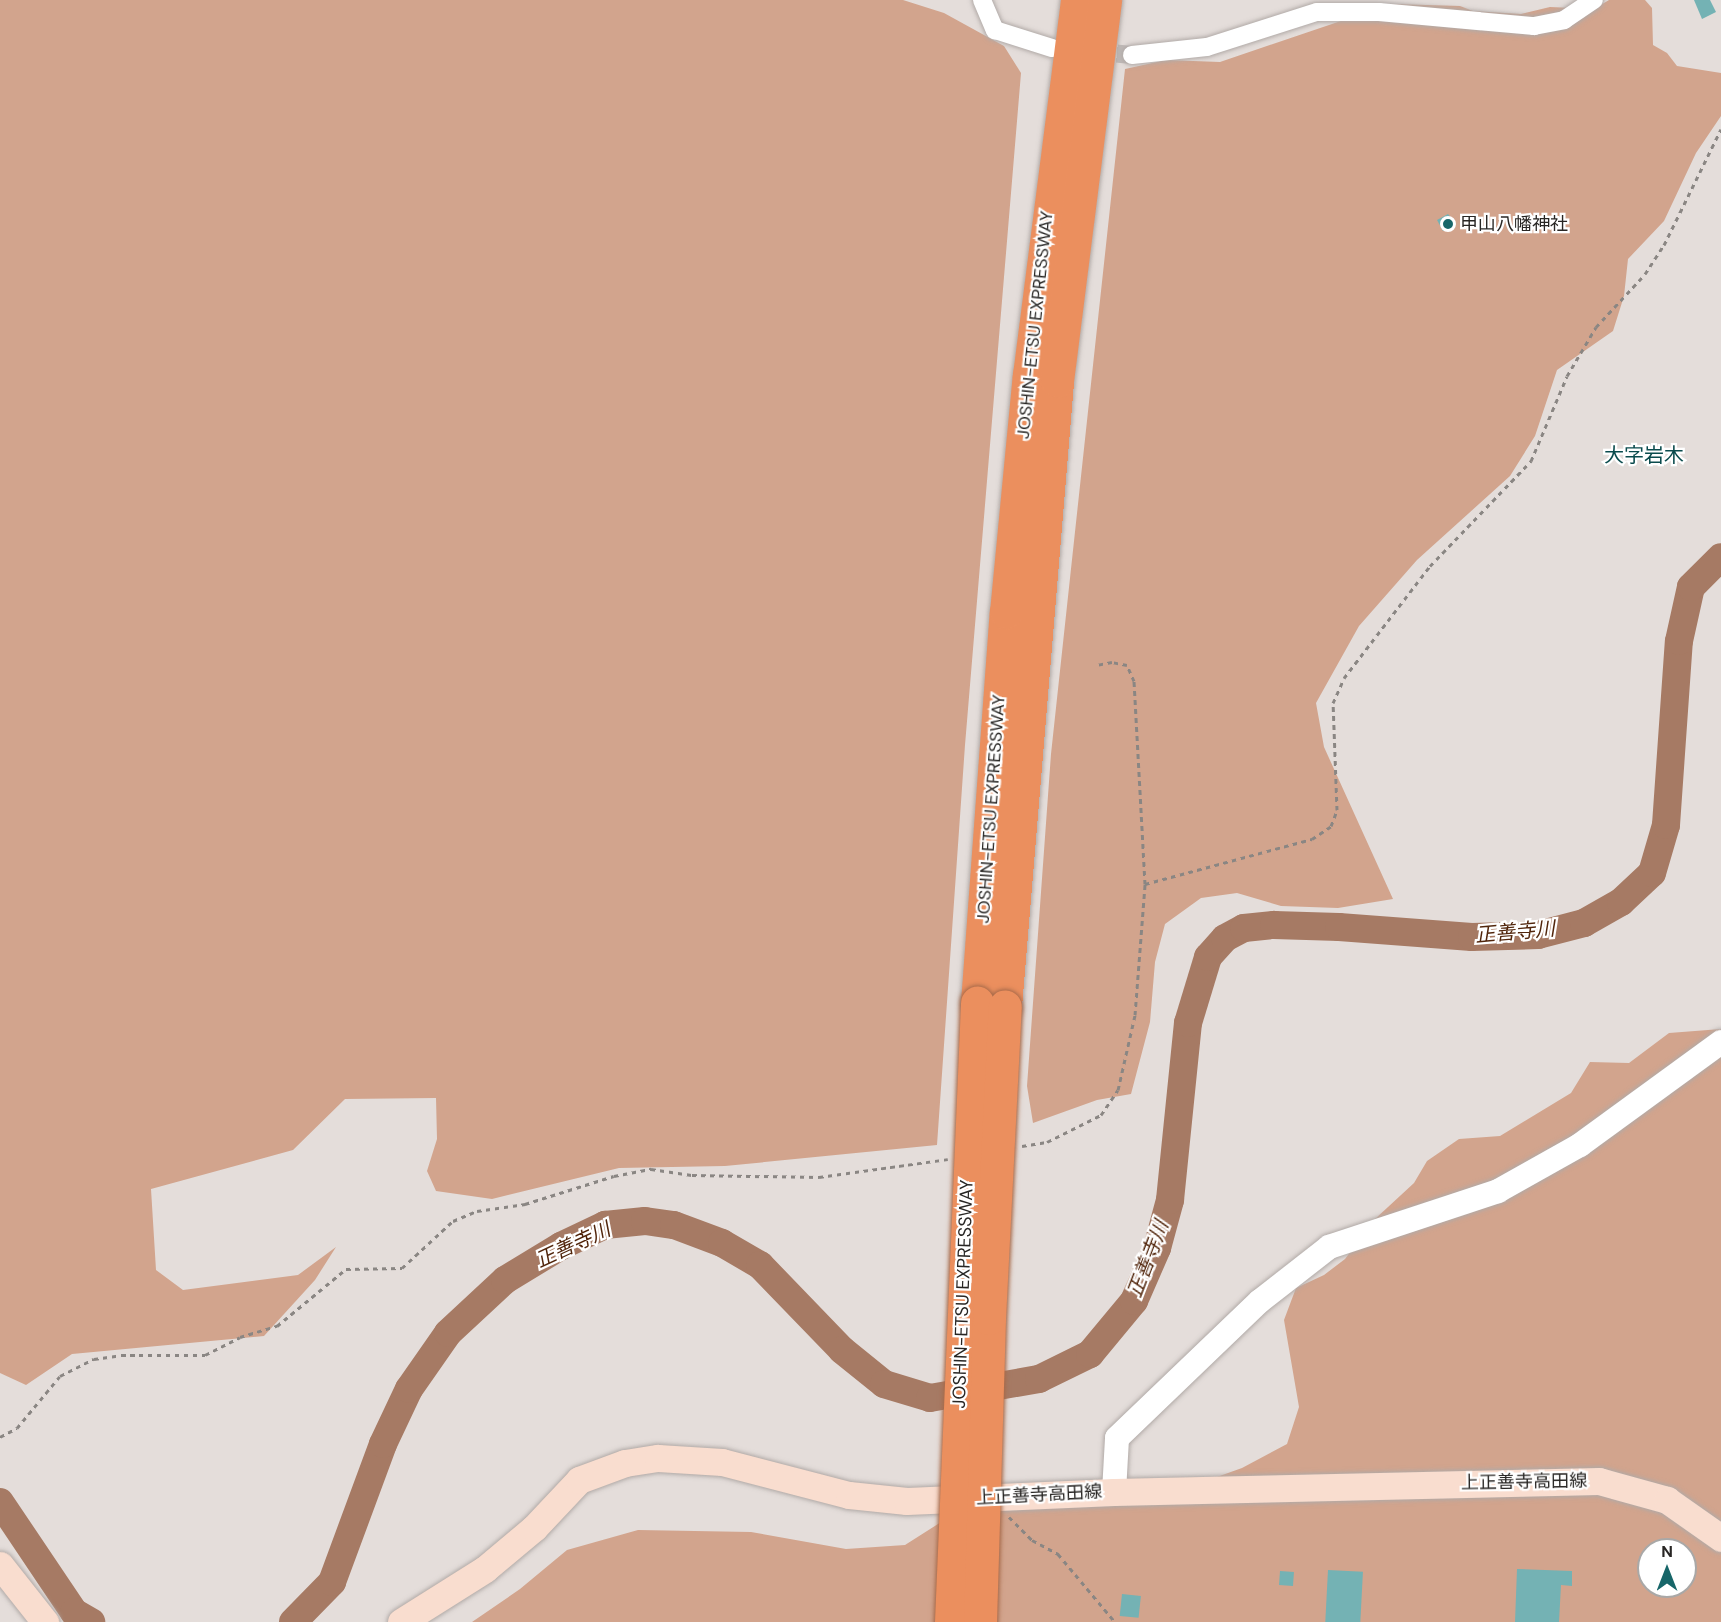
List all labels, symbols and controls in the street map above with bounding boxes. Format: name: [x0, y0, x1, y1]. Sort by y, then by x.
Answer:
street label: JOSHIN-ETSU EXPRESSWAY: [1012, 210, 1058, 440]
place label: 甲山八幡神社: [1460, 213, 1568, 235]
marker: 甲山八幡神社: [1441, 217, 1455, 231]
district label: 大字岩木: [1604, 443, 1684, 467]
street label: JOSHIN-ETSU EXPRESSWAY: [972, 694, 1010, 924]
water label: 正善寺川: [1474, 917, 1556, 947]
street label: JOSHIN-ETSU EXPRESSWAY: [948, 1179, 978, 1409]
water label: 正善寺川: [532, 1217, 614, 1273]
water label: 正善寺川: [1122, 1217, 1174, 1301]
street label: 上正善寺高田線: [1461, 1470, 1587, 1494]
street label: 上正善寺高田線: [976, 1481, 1102, 1509]
north arrow: [1637, 1538, 1697, 1598]
text: N: [1661, 1541, 1673, 1562]

